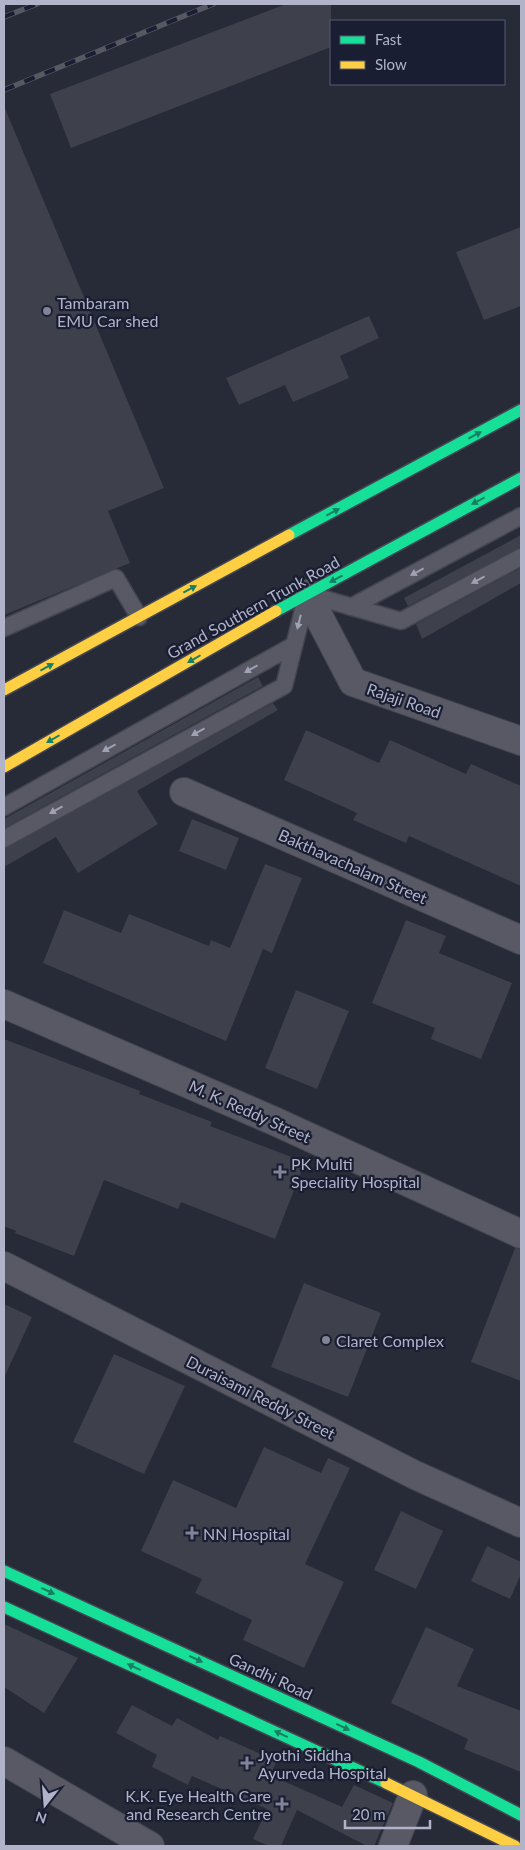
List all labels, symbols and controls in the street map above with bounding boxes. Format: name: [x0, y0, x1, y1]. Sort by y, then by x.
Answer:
legend: [330, 20, 505, 85]
text: Fast: [375, 30, 402, 48]
text: Slow: [375, 55, 407, 73]
place label: Tambaram EMU Car shed: [57, 293, 158, 330]
marker: Tambaram EMU Car shed: [41, 305, 53, 317]
one-way arrow: [469, 430, 482, 439]
one-way arrow: [471, 497, 486, 505]
one-way arrow: [325, 508, 340, 516]
street label: Grand Southern Trunk Road: [163, 552, 343, 662]
one-way arrow: [409, 568, 424, 576]
one-way arrow: [329, 574, 342, 583]
one-way arrow: [471, 576, 486, 584]
one-way arrow: [182, 585, 197, 593]
one-way arrow: [295, 615, 303, 630]
one-way arrow: [188, 654, 201, 663]
one-way arrow: [40, 662, 53, 671]
one-way arrow: [244, 664, 258, 673]
street label: Rajaji Road: [365, 678, 443, 722]
one-way arrow: [192, 728, 205, 737]
one-way arrow: [46, 735, 60, 744]
one-way arrow: [103, 743, 116, 752]
one-way arrow: [48, 806, 63, 814]
street label: Bakthavachalam Street: [276, 825, 430, 907]
street label: M. K. Reddy Street: [186, 1076, 314, 1146]
place label: PK Multi Speciality Hospital: [291, 1154, 420, 1191]
marker: PK Multi Speciality Hospital: [273, 1165, 287, 1179]
place label: Claret Complex: [336, 1331, 444, 1350]
marker: Claret Complex: [320, 1334, 332, 1346]
street label: Duraisami Reddy Street: [183, 1351, 339, 1443]
place label: NN Hospital: [203, 1524, 290, 1543]
marker: NN Hospital: [185, 1526, 199, 1540]
one-way arrow: [41, 1588, 55, 1596]
street label: Gandhi Road: [226, 1648, 316, 1704]
one-way arrow: [189, 1655, 203, 1663]
one-way arrow: [127, 1662, 141, 1670]
one-way arrow: [336, 1722, 351, 1731]
one-way arrow: [274, 1730, 288, 1738]
place label: Jyothi Siddha Ayurveda Hospital: [258, 1745, 387, 1782]
marker: Jyothi Siddha Ayurveda Hospital: [240, 1756, 254, 1770]
north arrow: [20, 1780, 70, 1830]
place label: K.K. Eye Health Care and Research Centre: [125, 1786, 271, 1823]
marker: K.K. Eye Health Care and Research Centre: [275, 1797, 289, 1811]
scale bar: [345, 1798, 430, 1830]
text: 20 m: [352, 1805, 386, 1823]
text: N: [33, 1808, 49, 1828]

